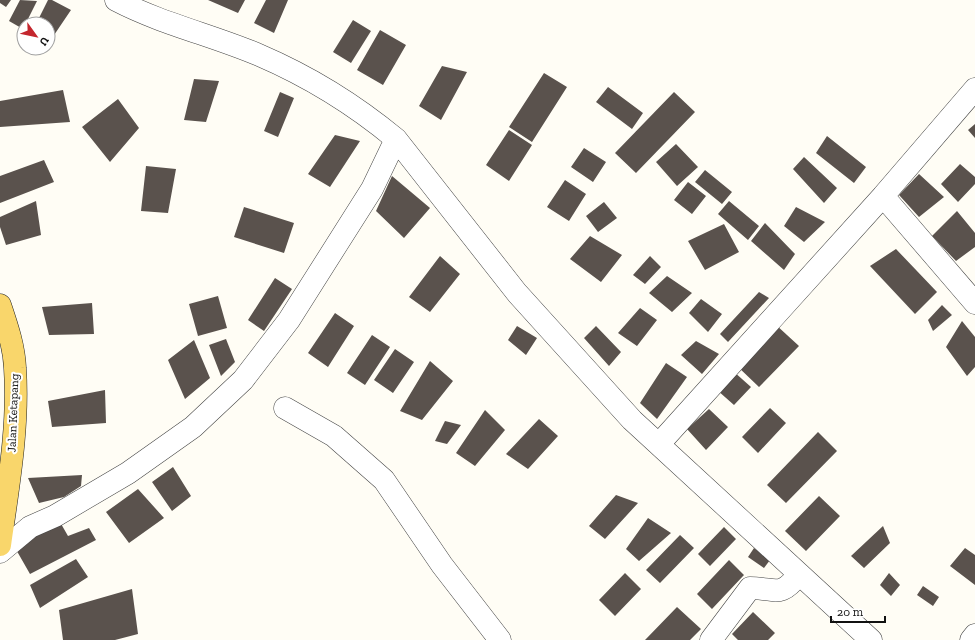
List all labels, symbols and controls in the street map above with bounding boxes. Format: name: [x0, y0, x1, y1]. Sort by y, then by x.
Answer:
north arrow: [16, 16, 56, 56]
text: U: [36, 34, 52, 48]
street label: Jalan Ketapang: [5, 373, 21, 453]
scale bar: [831, 598, 885, 624]
text: 20 m: [837, 605, 864, 619]

